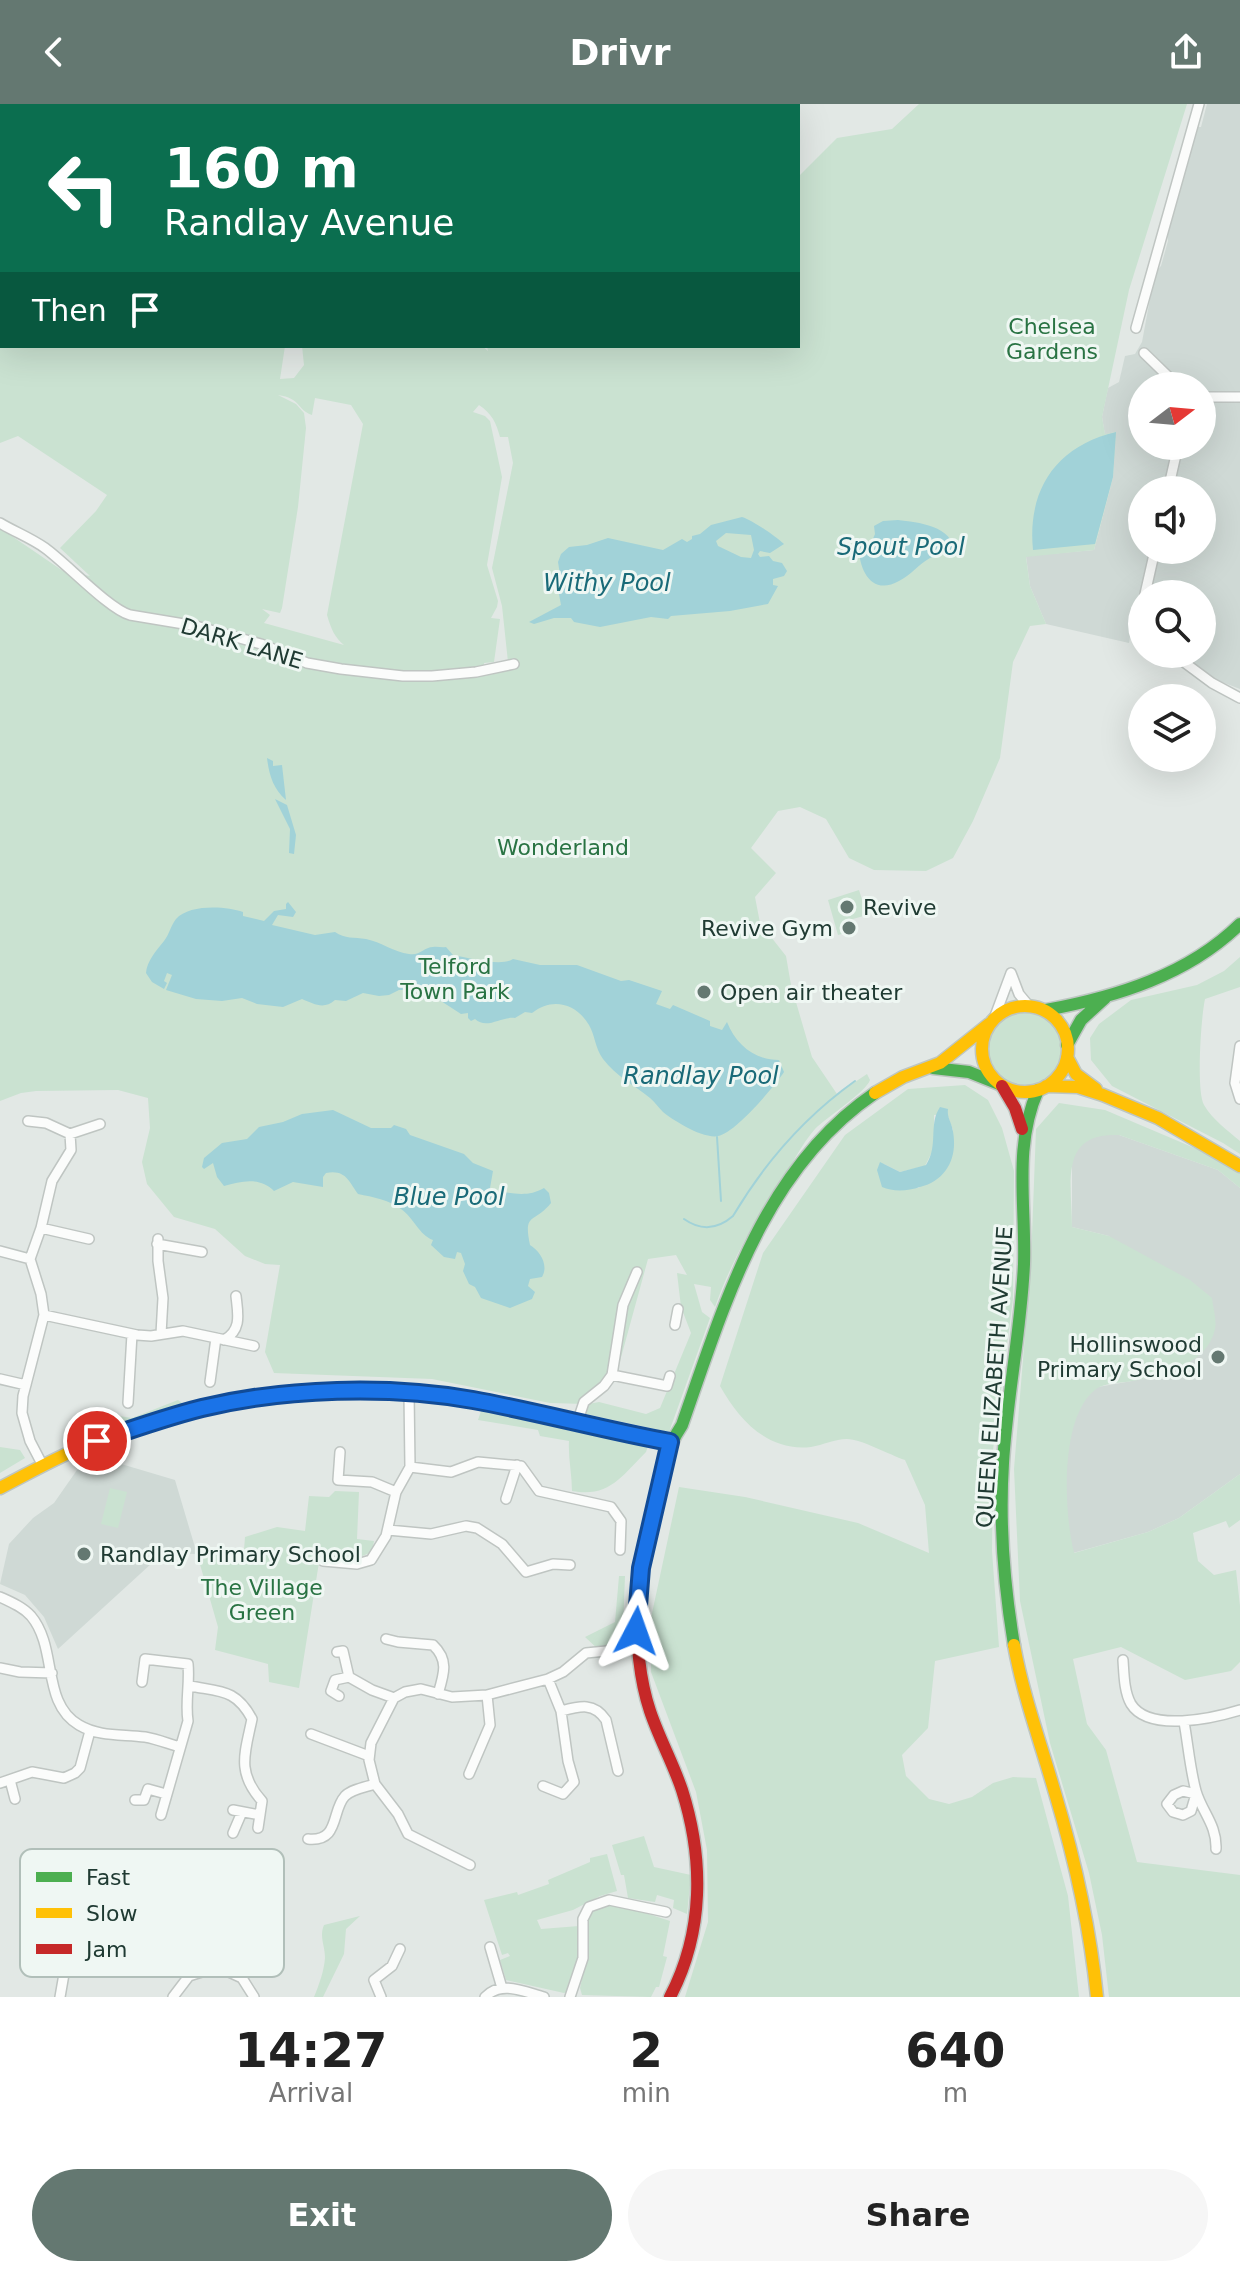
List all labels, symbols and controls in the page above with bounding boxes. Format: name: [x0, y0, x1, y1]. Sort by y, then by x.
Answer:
icon: back: [32, 30, 76, 74]
icon: share: [1164, 30, 1208, 74]
text: Drivr: [569, 32, 671, 73]
text: 160 m: [164, 135, 359, 200]
icon: left: [32, 136, 136, 240]
text: Randlay Avenue: [164, 202, 455, 243]
icon: arrive: [123, 288, 167, 332]
text: Then: [32, 293, 107, 328]
park label: Chelsea Gardens: [1006, 314, 1098, 364]
north arrow: [1128, 372, 1216, 460]
map controls: [1128, 372, 1216, 772]
button: sound: [1128, 476, 1216, 564]
water label: Spout Pool: [837, 533, 965, 561]
water label: Withy Pool: [543, 569, 671, 597]
button: search: [1128, 580, 1216, 668]
street label: DARK LANE: [178, 613, 306, 674]
button: layers: [1128, 684, 1216, 772]
park label: Wonderland: [497, 835, 629, 860]
place label: Revive: [863, 895, 937, 920]
marker: Revive: [838, 898, 856, 916]
place label: Revive Gym: [701, 916, 833, 941]
marker: Revive Gym: [840, 919, 858, 937]
park label: Telford Town Park: [399, 954, 510, 1004]
place label: Open air theater: [720, 980, 903, 1005]
marker: Open air theater: [695, 983, 713, 1001]
water label: Randlay Pool: [623, 1062, 779, 1090]
water label: Blue Pool: [393, 1183, 505, 1211]
street label: QUEEN ELIZABETH AVENUE: [971, 1225, 1018, 1529]
place label: Hollinswood Primary School: [1037, 1332, 1202, 1382]
marker: Hollinswood Primary School: [1209, 1348, 1227, 1366]
pin: [63, 1407, 131, 1475]
icon: arrive: [75, 1419, 119, 1463]
place label: Randlay Primary School: [100, 1542, 361, 1567]
marker: Randlay Primary School: [75, 1545, 93, 1563]
park label: The Village Green: [200, 1575, 323, 1625]
position arrow: [594, 1589, 678, 1673]
legend: [20, 1849, 284, 1977]
text: Fast: [86, 1865, 131, 1890]
text: Slow: [86, 1901, 138, 1926]
text: Jam: [84, 1937, 127, 1962]
text: 14:27: [234, 2022, 387, 2078]
text: 2: [630, 2022, 663, 2078]
text: 640: [905, 2022, 1005, 2078]
text: Arrival: [269, 2078, 353, 2108]
text: min: [622, 2078, 671, 2108]
text: m: [943, 2078, 968, 2108]
button: Exit: [32, 2169, 612, 2261]
button: Share: [628, 2169, 1208, 2261]

